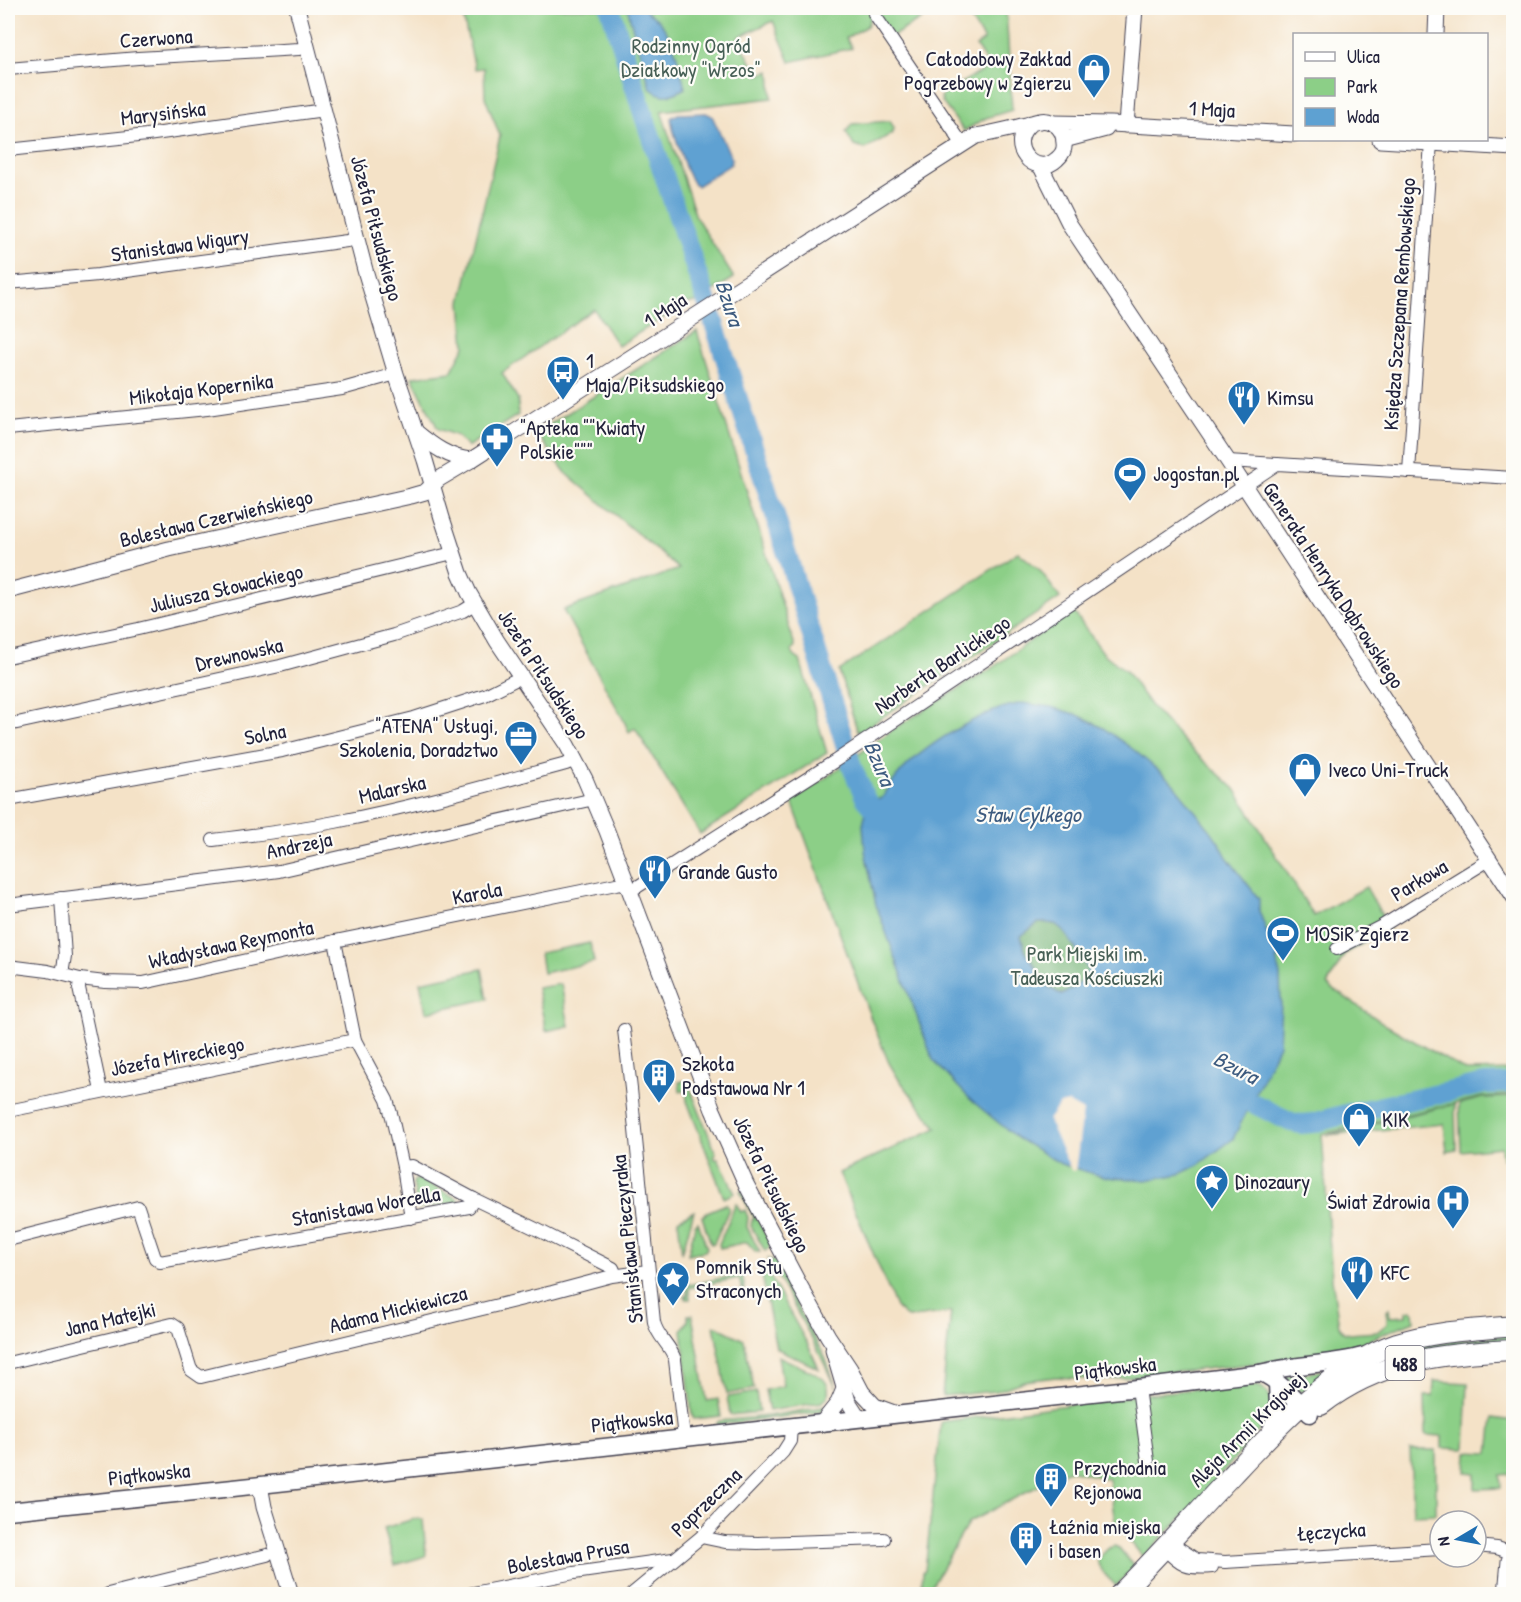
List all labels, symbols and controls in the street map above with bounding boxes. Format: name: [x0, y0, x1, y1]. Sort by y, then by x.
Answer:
street label: Czerwona: [119, 21, 193, 55]
park label: Rodzinny Ogród Działkowy "Wrzos": [621, 31, 761, 84]
legend: [1293, 33, 1488, 141]
place label: Całodobowy Zakład Pogrzebowy w Zgierzu: [904, 44, 1072, 97]
text: Ulica: [1347, 44, 1380, 69]
shop icon: Całodobowy Zakład Pogrzebowy w Zgierzu: [1076, 52, 1112, 99]
text: Park: [1347, 74, 1378, 99]
street label: Marysińska: [119, 93, 207, 133]
street label: 1 Maja: [1188, 93, 1236, 125]
text: Woda: [1347, 104, 1379, 129]
street label: Józefa Piłsudskiego: [344, 152, 410, 304]
street label: Księdza Szczepana Rembowskiego: [1376, 177, 1422, 431]
street label: Stanisława Wigury: [109, 221, 251, 269]
water label: Bzura: [709, 276, 752, 332]
street label: 1 Maja: [638, 285, 692, 335]
place label: 1 Maja/Piłsudskiego: [586, 346, 724, 399]
bus stop icon: 1 Maja/Piłsudskiego: [545, 354, 581, 401]
street label: Mikołaja Kopernika: [127, 366, 275, 412]
restaurant icon: Kimsu: [1226, 379, 1262, 426]
place label: Kimsu: [1267, 383, 1314, 412]
place label: "Apteka ""Kwiaty Polskie""": [520, 413, 646, 466]
pharmacy icon: "Apteka ""Kwiaty Polskie""": [479, 421, 515, 468]
sports icon: Jogostan.pl: [1112, 455, 1148, 502]
place label: Jogostan.pl: [1153, 459, 1240, 488]
street label: Generała Henryka Dąbrowskiego: [1256, 476, 1412, 694]
street label: Bolesława Czerwieńskiego: [117, 482, 315, 554]
street label: Juliusza Słowackiego: [146, 556, 306, 620]
street label: Józefa Piłsudskiego: [491, 603, 597, 745]
street label: Norberta Barlickiego: [868, 608, 1016, 720]
street label: Drewnowska: [192, 630, 286, 678]
place label: "ATENA" Usługi, Szkolenia, Doradztwo: [339, 711, 498, 764]
street label: Solna: [242, 716, 288, 752]
office icon: "ATENA" Usługi, Szkolenia, Doradztwo: [503, 719, 539, 766]
water label: Bzura: [857, 736, 904, 792]
shop icon: Iveco Uni-Truck: [1287, 751, 1323, 798]
place label: Iveco Uni-Truck: [1328, 755, 1449, 784]
street label: Malarska: [356, 767, 428, 811]
water label: Staw Cylkego: [975, 799, 1083, 829]
street label: Andrzeja: [263, 824, 335, 866]
street label: Parkowa: [1385, 852, 1453, 908]
restaurant icon: Grande Gusto: [637, 853, 673, 900]
place label: Grande Gusto: [678, 857, 778, 886]
street label: Karola: [450, 874, 504, 912]
street label: Władysława Reymonta: [146, 912, 316, 976]
sports icon: MOSiR Zgierz: [1265, 915, 1301, 962]
place label: MOSiR Zgierz: [1306, 919, 1409, 948]
park label: Park Miejski im. Tadeusza Kościuszki: [1011, 939, 1163, 992]
street label: Józefa Mireckiego: [108, 1029, 246, 1083]
water label: Bzura: [1208, 1043, 1266, 1092]
place label: Szkoła Podstawowa Nr 1: [682, 1049, 805, 1102]
building icon: Szkoła Podstawowa Nr 1: [641, 1057, 677, 1104]
shop icon: KIK: [1341, 1101, 1377, 1148]
place label: KIK: [1382, 1105, 1409, 1134]
street label: Józefa Piłsudskiego: [726, 1111, 818, 1257]
street label: Stanisława Pieczyraka: [604, 1154, 650, 1324]
place icon: Dinozaury: [1194, 1163, 1230, 1210]
place label: Dinozaury: [1235, 1167, 1310, 1196]
street label: Stanisława Worcella: [290, 1179, 442, 1233]
hospital icon: Świat Zdrowia: [1435, 1183, 1471, 1230]
place label: Świat Zdrowia: [1328, 1187, 1430, 1216]
place label: Pomnik Stu Straconych: [696, 1252, 782, 1305]
restaurant icon: KFC: [1339, 1254, 1375, 1301]
place label: KFC: [1380, 1258, 1410, 1287]
place icon: Pomnik Stu Straconych: [655, 1260, 691, 1307]
street label: Adama Mickiewicza: [326, 1278, 470, 1340]
street label: Jana Matejki: [61, 1294, 159, 1344]
road number: 488: [1386, 1346, 1424, 1380]
street label: Piątkowska: [1072, 1349, 1158, 1387]
street label: Aleja Armii Krajowej: [1183, 1365, 1311, 1493]
street label: Piątkowska: [590, 1402, 674, 1440]
place label: Przychodnia Rejonowa: [1074, 1453, 1166, 1506]
street label: Piątkowska: [107, 1455, 191, 1493]
street label: Poprzeczna: [664, 1461, 748, 1543]
building icon: Przychodnia Rejonowa: [1033, 1461, 1069, 1508]
north arrow: [1428, 1509, 1488, 1569]
place label: Łaźnia miejska i basen: [1049, 1512, 1160, 1565]
street label: Łęczycka: [1296, 1514, 1366, 1548]
building icon: Łaźnia miejska i basen: [1008, 1520, 1044, 1567]
street label: Bolesława Prusa: [505, 1531, 631, 1581]
text: N: [1432, 1535, 1455, 1548]

